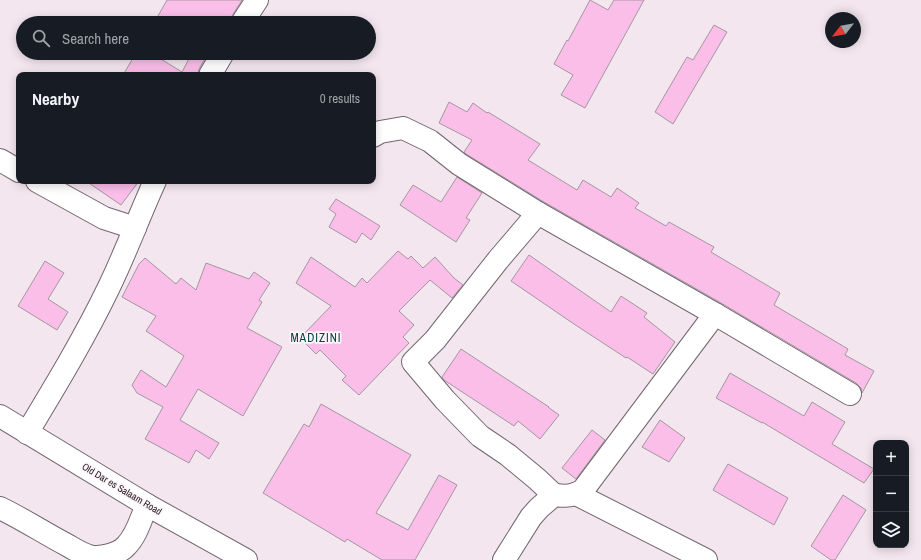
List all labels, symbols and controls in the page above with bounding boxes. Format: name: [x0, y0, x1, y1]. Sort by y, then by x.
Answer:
north arrow: [825, 12, 861, 48]
search box: [16, 16, 376, 60]
icon: search: [30, 27, 52, 49]
text: Search here: [62, 28, 129, 49]
text: Nearby: [32, 87, 79, 110]
text: 0 results: [320, 90, 360, 107]
district label: MADIZINI: [290, 330, 342, 346]
map controls: [873, 440, 909, 548]
button: +: [873, 440, 909, 476]
street label: Old Dar es Salaam Road: [80, 460, 164, 518]
button: −: [873, 476, 909, 512]
button: layers: [873, 512, 909, 548]

